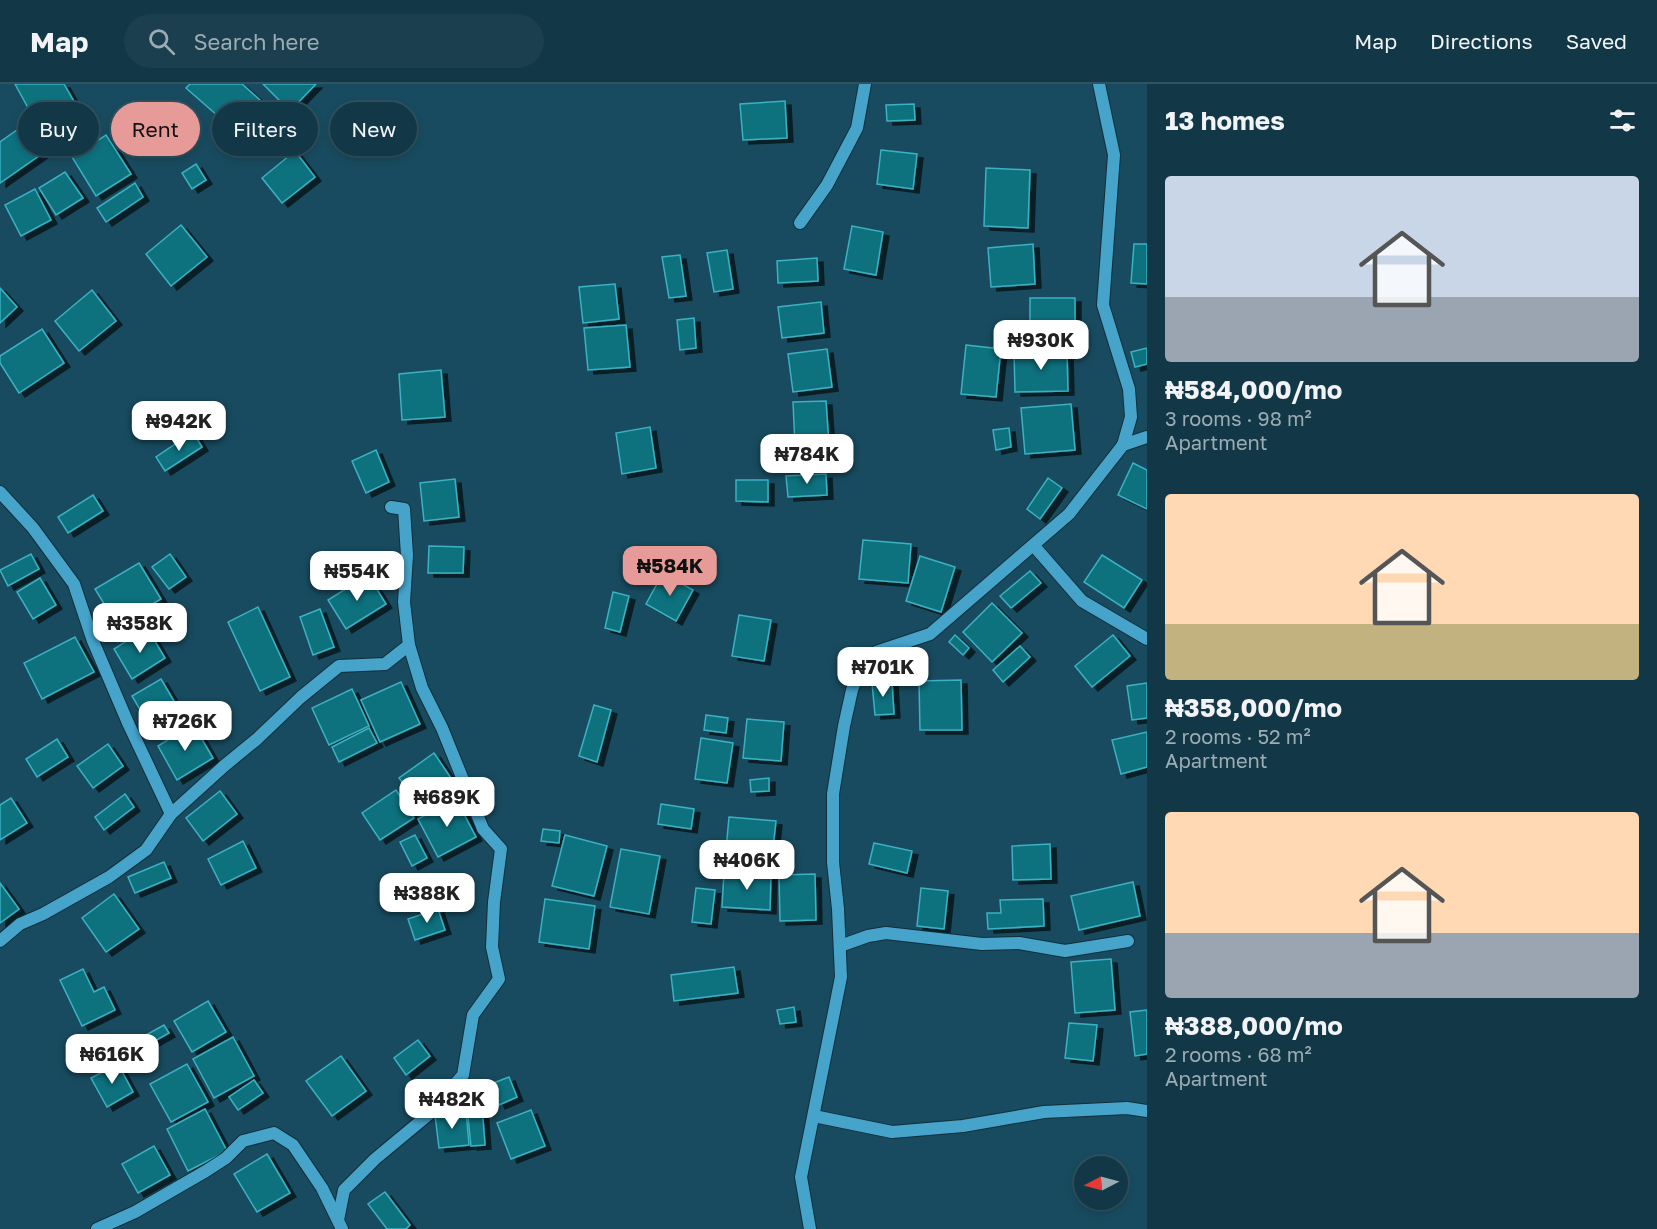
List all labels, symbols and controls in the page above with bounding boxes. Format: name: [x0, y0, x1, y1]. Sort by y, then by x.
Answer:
search box: [124, 14, 544, 68]
text: Map: [30, 25, 88, 58]
icon: search: [145, 25, 178, 58]
text: Search here: [193, 28, 319, 55]
text: Map: [1354, 28, 1397, 54]
text: Directions: [1430, 28, 1533, 54]
text: Saved: [1566, 28, 1627, 54]
chip: Buy: [18, 102, 99, 156]
chip: Rent: [111, 102, 200, 156]
chip: Filters: [212, 102, 318, 156]
chip: New: [330, 102, 417, 156]
icon: filters: [1606, 104, 1639, 137]
text: 13 homes: [1165, 105, 1285, 136]
icon: home: [1348, 215, 1456, 323]
pin: ₦930K: [999, 320, 1083, 371]
text: ₦930K: [1008, 327, 1074, 351]
text: ₦584,000/mo: [1165, 374, 1342, 405]
pin: ₦942K: [137, 401, 221, 452]
text: 3 rooms · 98 m²: [1165, 406, 1312, 430]
text: ₦942K: [146, 408, 212, 432]
text: Apartment: [1165, 430, 1268, 454]
pin: ₦784K: [765, 434, 849, 485]
text: ₦784K: [774, 441, 840, 465]
icon: home: [1348, 533, 1456, 641]
pin: ₦584K: [628, 546, 712, 597]
pin: ₦554K: [315, 551, 399, 602]
text: ₦584K: [637, 553, 703, 577]
text: ₦554K: [324, 558, 390, 582]
pin: ₦358K: [98, 603, 182, 654]
text: ₦358K: [107, 610, 173, 634]
pin: ₦701K: [841, 647, 925, 698]
text: ₦701K: [851, 654, 915, 678]
text: ₦358,000/mo: [1165, 692, 1342, 723]
pin: ₦726K: [143, 701, 227, 752]
text: ₦726K: [153, 708, 217, 732]
text: 2 rooms · 52 m²: [1165, 724, 1311, 748]
text: Apartment: [1165, 748, 1268, 772]
pin: ₦689K: [405, 777, 489, 828]
text: ₦689K: [413, 784, 481, 808]
pin: ₦406K: [705, 840, 789, 891]
text: ₦406K: [713, 847, 781, 871]
icon: home: [1348, 851, 1456, 959]
pin: ₦388K: [385, 873, 469, 924]
text: ₦388K: [394, 880, 460, 904]
text: ₦388,000/mo: [1165, 1010, 1343, 1041]
pin: ₦616K: [70, 1034, 154, 1085]
text: ₦616K: [80, 1041, 144, 1065]
text: 2 rooms · 68 m²: [1165, 1042, 1312, 1066]
text: Apartment: [1165, 1066, 1268, 1090]
pin: ₦482K: [410, 1079, 494, 1130]
text: ₦482K: [419, 1086, 485, 1110]
north arrow: [1074, 1156, 1128, 1210]
map controls: [1074, 1156, 1128, 1210]

